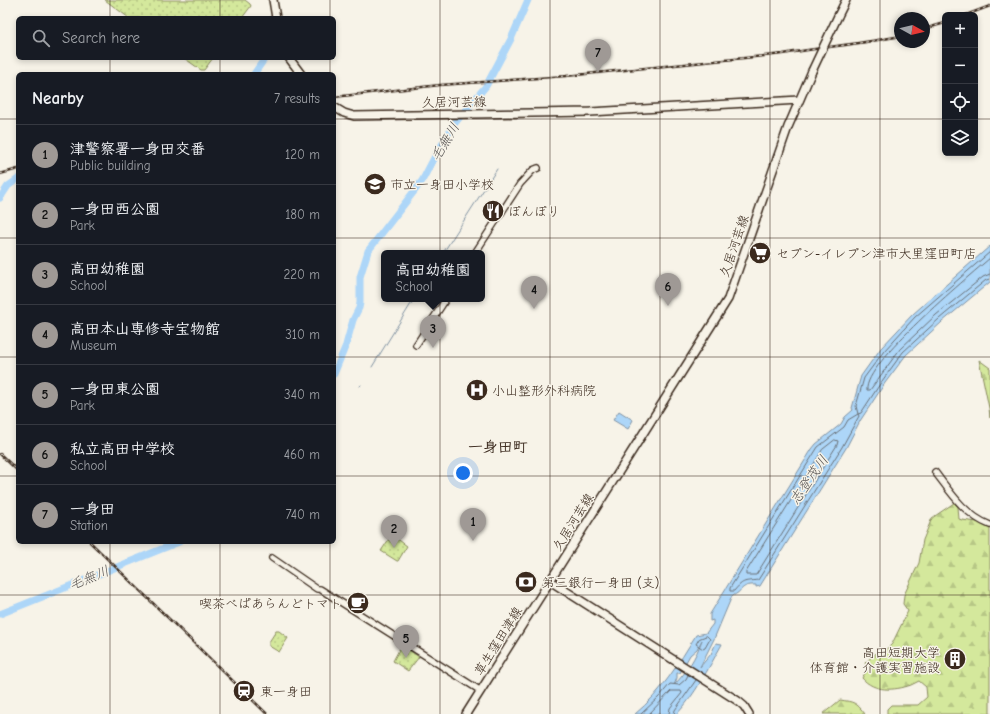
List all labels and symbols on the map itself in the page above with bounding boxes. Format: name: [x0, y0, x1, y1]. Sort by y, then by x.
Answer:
north arrow: [894, 12, 930, 48]
pin: 7: [585, 39, 611, 72]
street label: 久居河芸線: [421, 94, 488, 110]
water label: 毛無川: [427, 120, 463, 164]
school or university icon: 市立一身田小学校: [362, 171, 388, 197]
place label: 市立一身田小学校: [390, 177, 494, 192]
restaurant icon: ぼんぼり: [480, 198, 506, 224]
place label: ぼんぼり: [508, 204, 560, 219]
street label: 久居河芸線: [716, 212, 752, 279]
supermarket icon: セブン-イレブン津市大里窪田町店: [747, 240, 773, 266]
place label: セブン-イレブン津市大里窪田町店: [776, 246, 976, 261]
pin: 6: [655, 273, 681, 306]
pin: 4: [521, 276, 547, 309]
pin: 3: [420, 315, 446, 348]
hospital icon: 小山整形外科病院: [464, 377, 490, 403]
place label: 小山整形外科病院: [492, 383, 596, 398]
district label: 一身田町: [468, 438, 528, 456]
water label: 志登茂川: [786, 452, 832, 508]
your location: [453, 463, 473, 483]
street label: 久居河芸線: [549, 490, 597, 554]
pin: 1: [460, 508, 486, 541]
pin: 2: [381, 515, 407, 548]
water label: 毛無川: [66, 562, 112, 594]
bank icon: 第三銀行一身田 (支): [513, 569, 539, 595]
place label: 第三銀行一身田 (支): [542, 575, 659, 590]
cafe icon: 喫茶べぱあらんどトマト: [345, 590, 371, 616]
place label: 喫茶べぱあらんどトマト: [199, 596, 342, 611]
street label: 草生窪田津線: [471, 603, 526, 678]
pin: 5: [393, 625, 419, 658]
place label: 高田短期大学 体育館・介護実習施設: [810, 645, 940, 675]
building icon: 高田短期大学 体育館・介護実習施設: [942, 646, 968, 672]
station icon: 東一身田: [231, 678, 257, 704]
place label: 東一身田: [260, 684, 312, 699]

